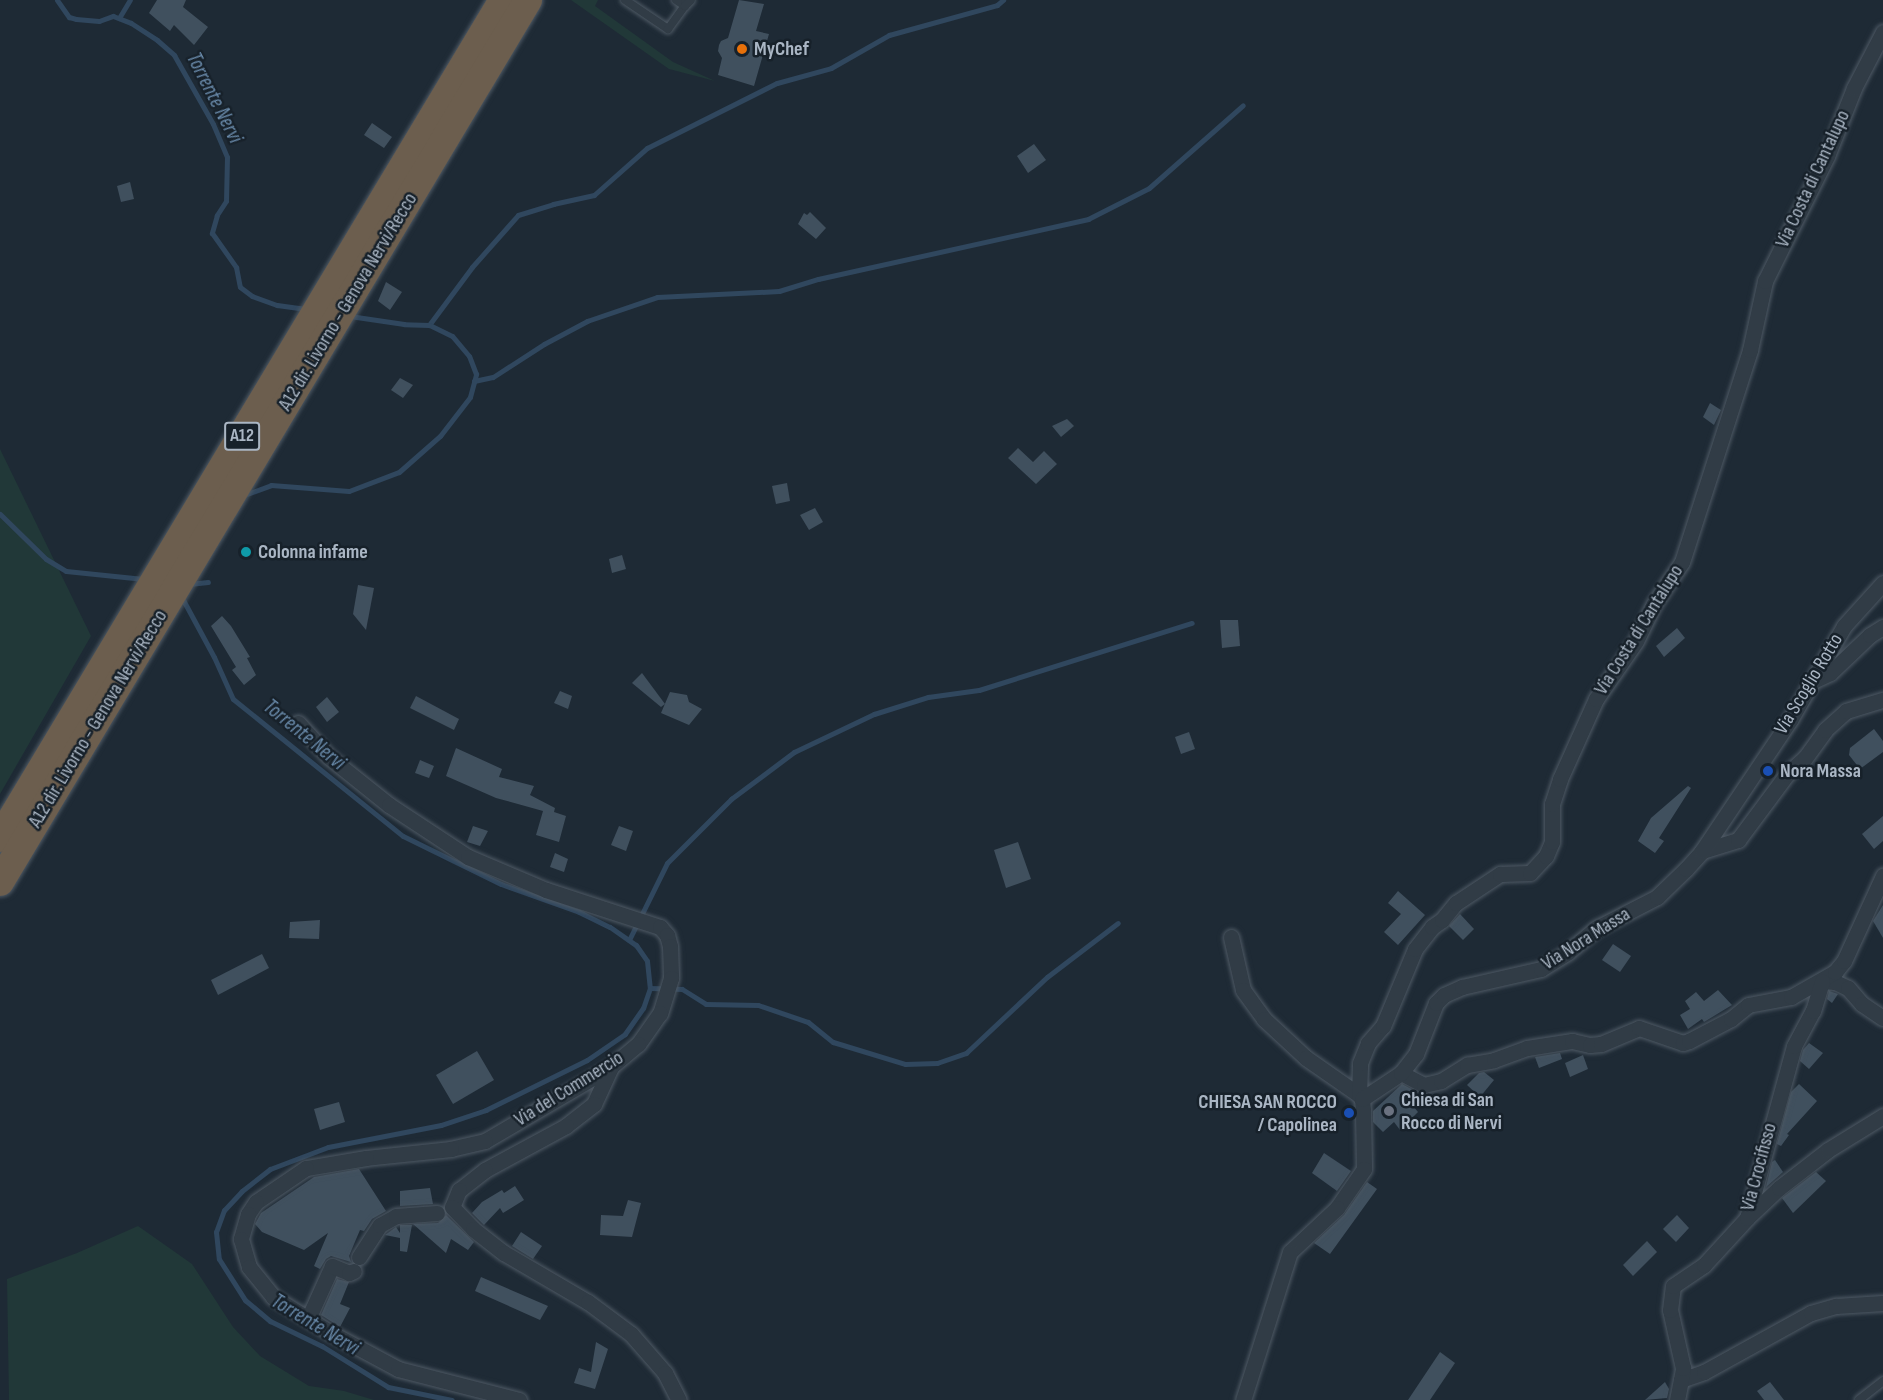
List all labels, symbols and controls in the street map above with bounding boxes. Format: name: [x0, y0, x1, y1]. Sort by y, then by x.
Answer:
place label: MyChef: [754, 37, 809, 61]
marker: MyChef: [735, 42, 749, 56]
water label: Torrente Nervi: [180, 49, 248, 147]
street label: Via Costa di Cantalupo: [1771, 106, 1855, 252]
street label: A12 dir. Livorno - Genova Nervi/Recco: [273, 189, 423, 415]
road number: A12: [224, 421, 260, 451]
place label: Colonna infame: [258, 540, 368, 564]
marker: Colonna infame: [239, 545, 253, 559]
street label: Via Costa di Cantalupo: [1589, 561, 1689, 699]
street label: A12 dir. Livorno - Genova Nervi/Recco: [23, 606, 173, 832]
street label: Via Scoglio Rotto: [1770, 629, 1848, 739]
water label: Torrente Nervi: [258, 694, 350, 776]
place label: Nora Massa: [1780, 759, 1861, 783]
marker: Nora Massa: [1761, 764, 1775, 778]
street label: Via Nora Massa: [1537, 902, 1635, 976]
street label: Via del Commercio: [510, 1046, 628, 1132]
place label: Chiesa di San Rocco di Nervi: [1401, 1088, 1502, 1135]
place label: CHIESA SAN ROCCO / Capolinea: [1198, 1090, 1337, 1137]
marker: Chiesa di San Rocco di Nervi: [1382, 1104, 1396, 1118]
marker: CHIESA SAN ROCCO / Capolinea: [1342, 1106, 1356, 1120]
street label: Via Crocifisso: [1736, 1121, 1782, 1213]
water label: Torrente Nervi: [266, 1289, 364, 1361]

